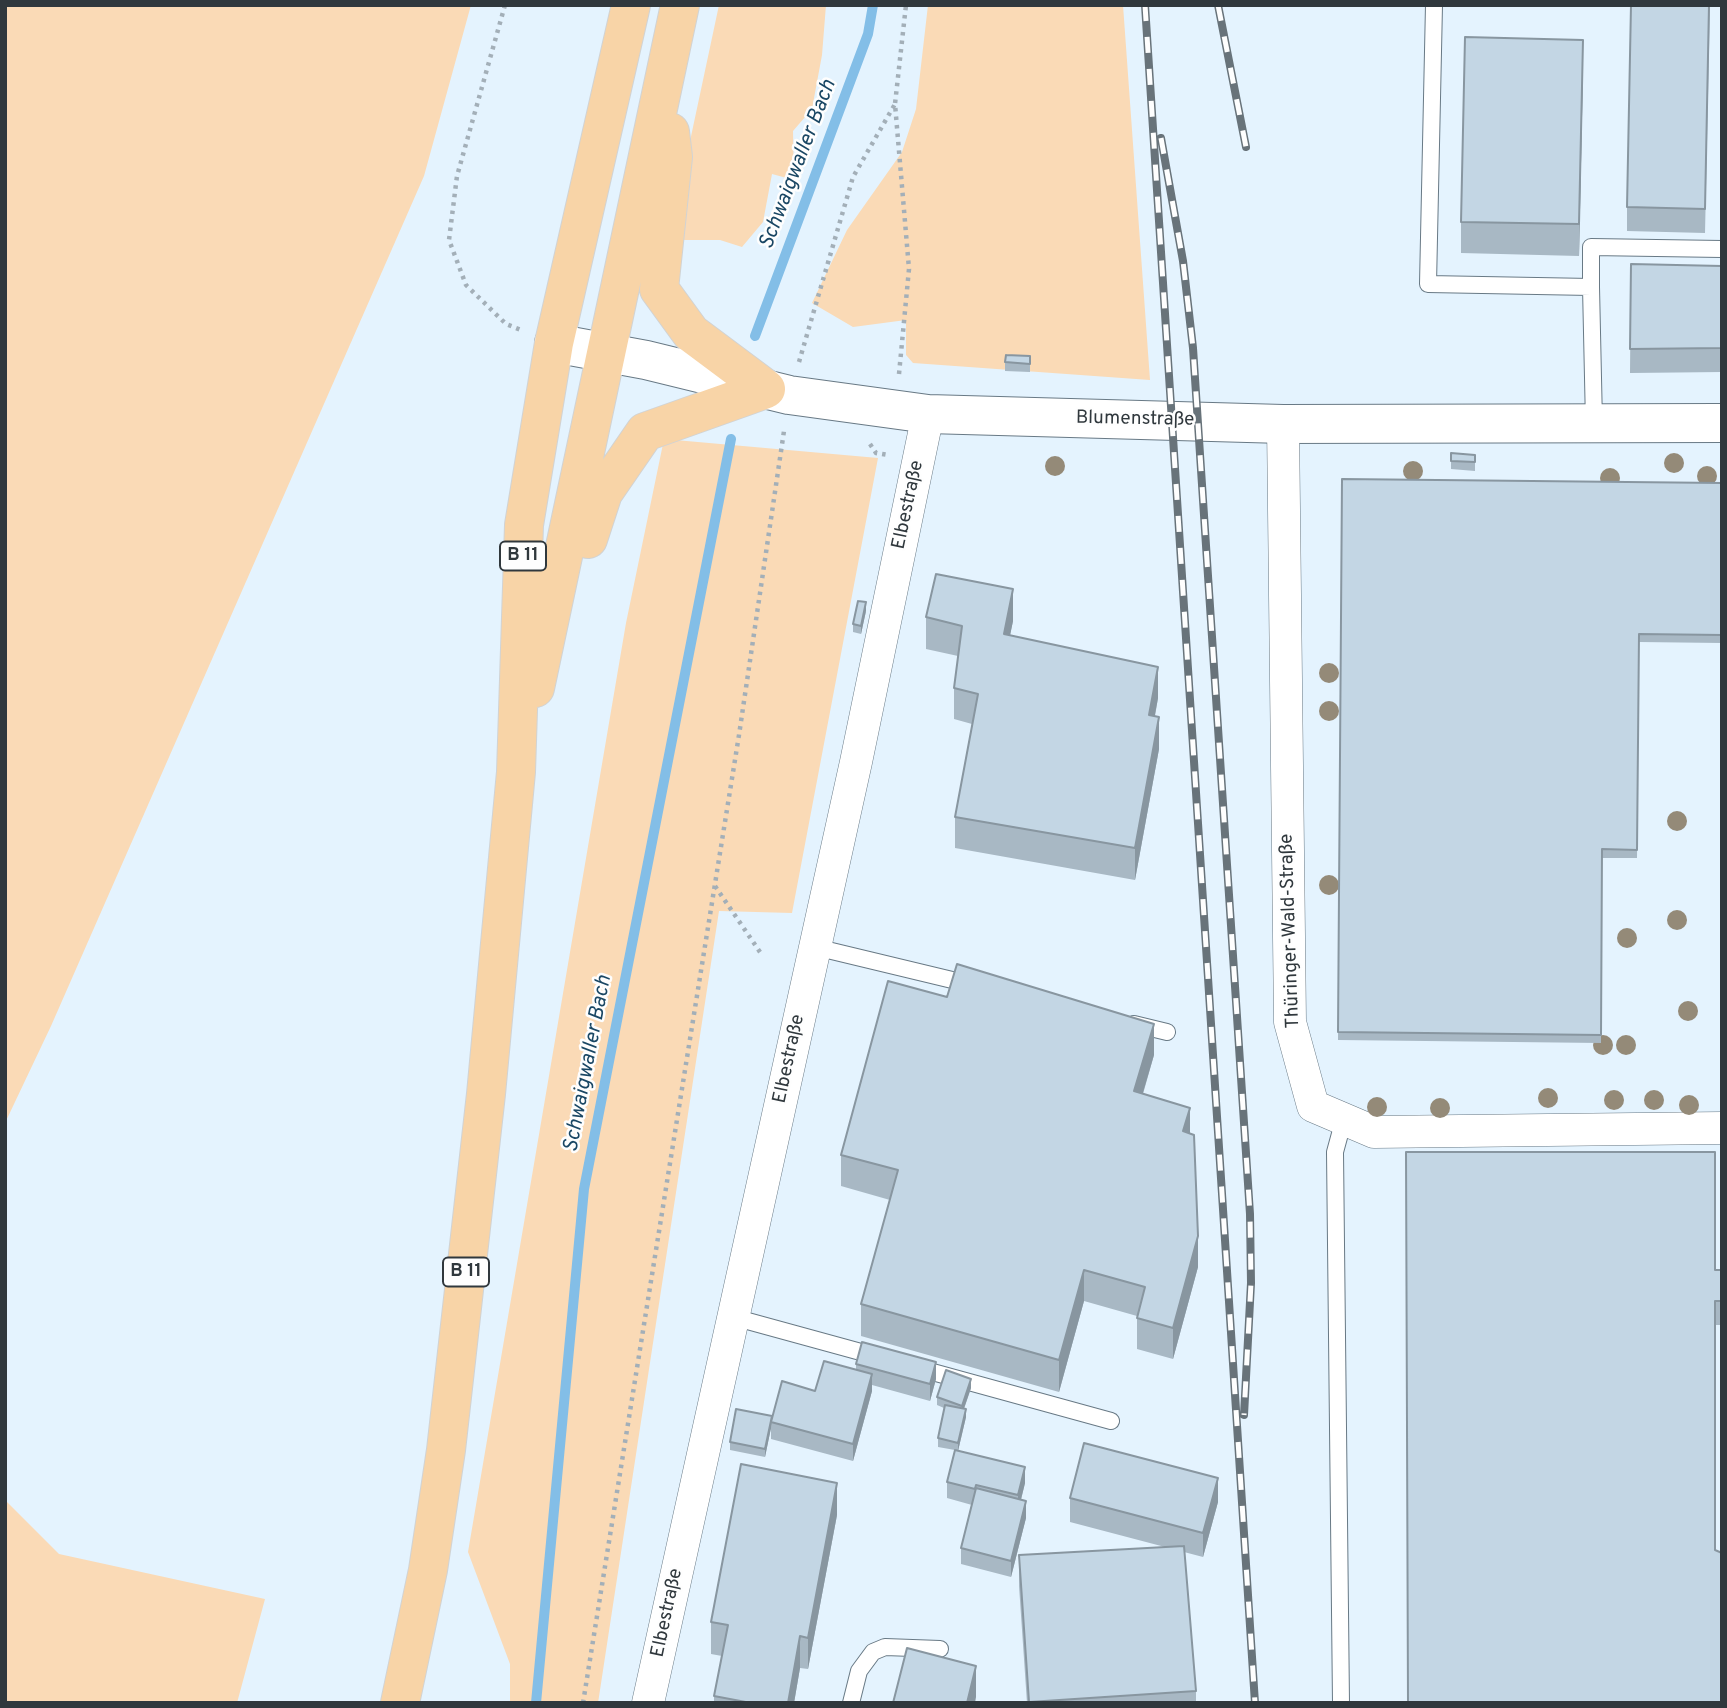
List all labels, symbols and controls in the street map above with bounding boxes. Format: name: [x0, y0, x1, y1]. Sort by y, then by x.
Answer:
water label: Schwaigwaller Bach: [755, 77, 843, 253]
street label: Blumenstraße: [1076, 408, 1194, 432]
street label: Elbestraße: [888, 459, 930, 551]
road number: B 11: [500, 542, 546, 570]
street label: Thüringer-Wald-Straße: [1276, 833, 1306, 1029]
water label: Schwaigwaller Bach: [559, 973, 619, 1155]
street label: Elbestraße: [769, 1013, 811, 1105]
road number: B 11: [443, 1258, 489, 1287]
street label: Elbestraße: [647, 1567, 689, 1659]

